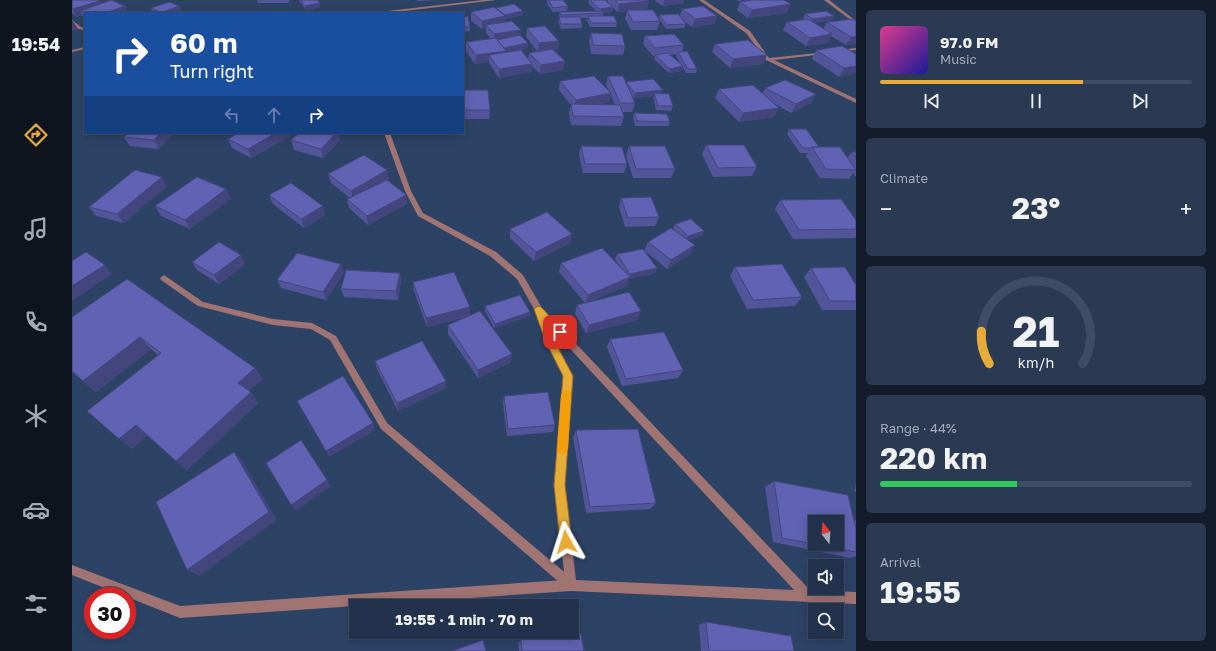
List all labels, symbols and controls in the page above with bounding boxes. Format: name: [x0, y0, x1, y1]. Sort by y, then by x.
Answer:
text: 60 m: [170, 26, 237, 59]
icon: right: [104, 28, 156, 80]
text: 19:54: [12, 33, 60, 55]
text: 97.0 FM: [940, 33, 998, 51]
text: Music: [940, 51, 977, 67]
text: Turn right: [170, 60, 254, 82]
icon: previous: [921, 90, 943, 112]
icon: pause: [1025, 90, 1047, 112]
icon: next: [1129, 90, 1151, 112]
icon: left: [221, 104, 243, 126]
icon: ahead: [263, 104, 285, 126]
icon: right: [305, 104, 327, 126]
icon: directions: [22, 121, 50, 149]
text: Climate: [880, 170, 928, 186]
text: 23°: [1012, 190, 1060, 226]
text: −: [880, 195, 892, 222]
text: +: [1180, 195, 1192, 222]
icon: music: [22, 215, 50, 243]
text: 21: [1013, 305, 1059, 355]
icon: phone: [22, 308, 50, 336]
pin: [543, 315, 577, 349]
icon: arrive: [549, 321, 571, 343]
text: km/h: [1018, 353, 1054, 370]
icon: climate: [22, 402, 50, 430]
text: Range · 44%: [880, 420, 957, 436]
text: 220 km: [880, 440, 987, 476]
icon: car: [22, 496, 50, 524]
north arrow: [808, 515, 844, 551]
map controls: [808, 515, 844, 639]
position arrow: [545, 521, 587, 563]
text: Arrival: [880, 554, 921, 570]
button: sound: [808, 559, 844, 595]
text: 19:55: [880, 574, 961, 610]
speed limit sign: 30: [84, 587, 136, 639]
icon: filters: [22, 590, 50, 618]
button: search: [808, 603, 844, 639]
text: 19:55 · 1 min · 70 m: [395, 610, 533, 628]

